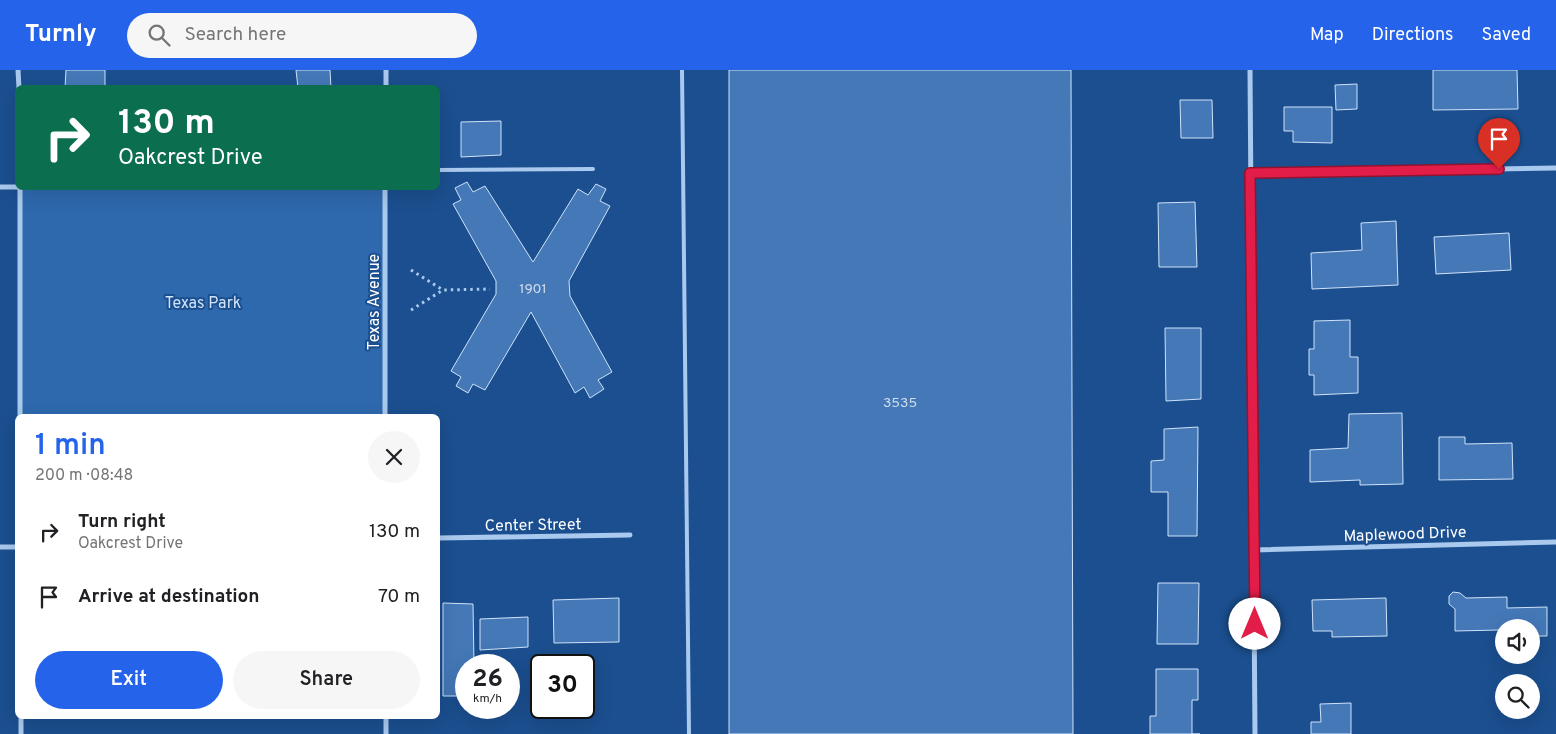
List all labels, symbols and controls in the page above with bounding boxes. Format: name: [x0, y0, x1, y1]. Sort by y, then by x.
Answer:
search box: [127, 13, 477, 58]
text: Turnly: [25, 20, 97, 50]
icon: search: [145, 21, 173, 49]
text: Search here: [185, 23, 286, 47]
text: Map: [1310, 24, 1344, 47]
text: Directions: [1372, 24, 1454, 47]
text: Saved: [1482, 24, 1531, 47]
text: 130 m: [118, 102, 215, 146]
icon: right: [35, 105, 100, 170]
pin: [1478, 118, 1520, 169]
icon: arrive: [1485, 125, 1513, 153]
text: Oakcrest Drive: [118, 145, 263, 172]
street label: Texas Avenue: [365, 254, 385, 350]
house number: 1901: [519, 281, 547, 298]
park label: Texas Park: [165, 294, 241, 314]
house number: 3535: [883, 395, 917, 412]
text: 1 min: [35, 428, 106, 465]
button: close: [368, 431, 420, 483]
text: 200 m · 08:48: [35, 466, 133, 486]
text: Turn right: [78, 510, 166, 534]
street label: Center Street: [485, 515, 582, 537]
icon: right: [35, 518, 63, 546]
text: 130 m: [369, 520, 420, 544]
street label: Maplewood Drive: [1343, 523, 1467, 547]
text: Oakcrest Drive: [78, 534, 183, 554]
icon: arrive: [35, 583, 63, 611]
text: Arrive at destination: [78, 585, 259, 609]
text: 70 m: [378, 585, 420, 609]
position arrow: [1228, 597, 1280, 649]
map controls: [1495, 619, 1540, 719]
button: sound: [1495, 619, 1540, 664]
button: Exit: [35, 651, 223, 709]
button: Share: [233, 651, 420, 709]
speed limit sign: 30: [530, 654, 595, 719]
text: 26: [472, 664, 503, 696]
button: search: [1495, 674, 1540, 719]
text: km/h: [473, 691, 502, 707]

